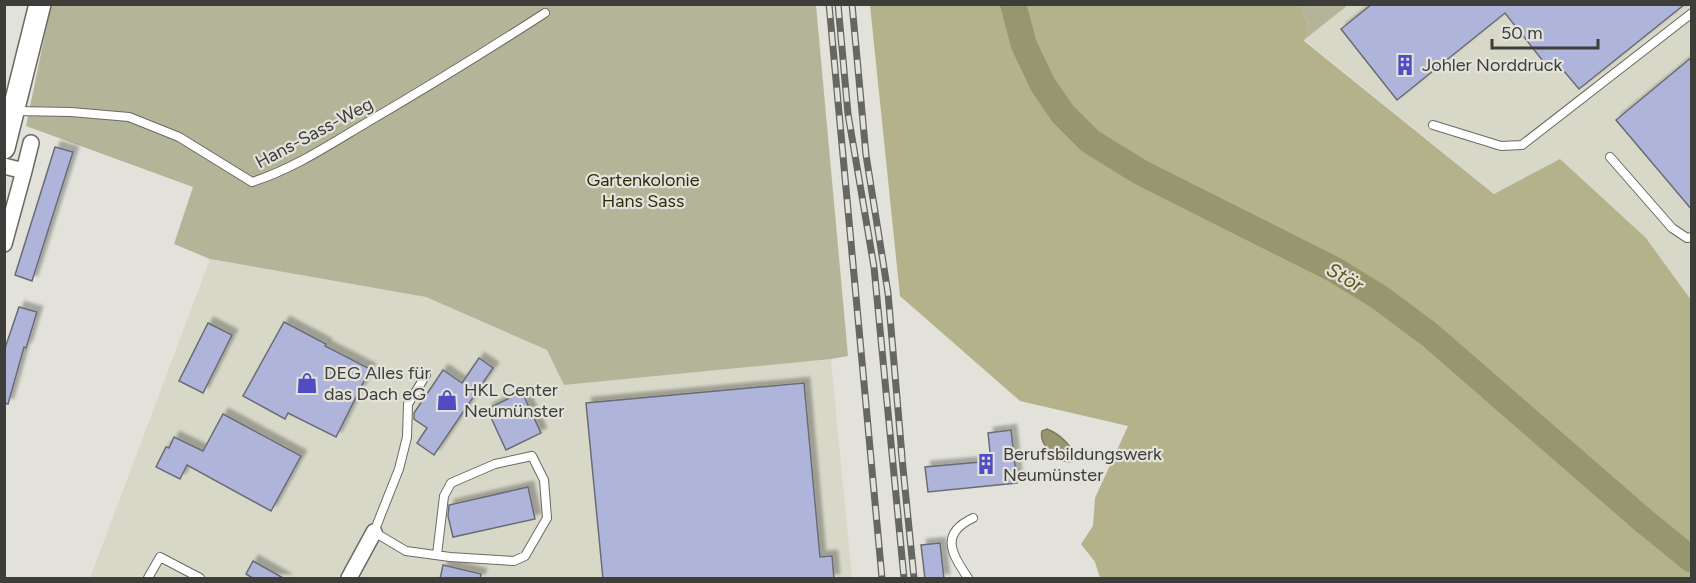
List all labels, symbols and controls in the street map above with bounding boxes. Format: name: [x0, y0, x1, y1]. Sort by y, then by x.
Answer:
scale bar: [1492, 12, 1598, 50]
text: 50 m: [1501, 22, 1543, 44]
building icon: Johler Norddruck: [1393, 53, 1417, 77]
place label: Johler Norddruck: [1422, 54, 1562, 76]
street label: Hans-Sass-Weg: [251, 93, 377, 173]
park label: Gartenkolonie Hans Sass: [587, 169, 700, 212]
water label: Stör: [1322, 257, 1369, 298]
place label: DEG Alles für das Dach eG: [324, 362, 431, 405]
shop icon: DEG Alles für das Dach eG: [295, 371, 319, 395]
place label: HKL Center Neumünster: [464, 379, 564, 422]
shop icon: HKL Center Neumünster: [435, 388, 459, 412]
place label: Berufsbildungswerk Neumünster: [1003, 443, 1162, 486]
building icon: Berufsbildungswerk Neumünster: [974, 452, 998, 476]

